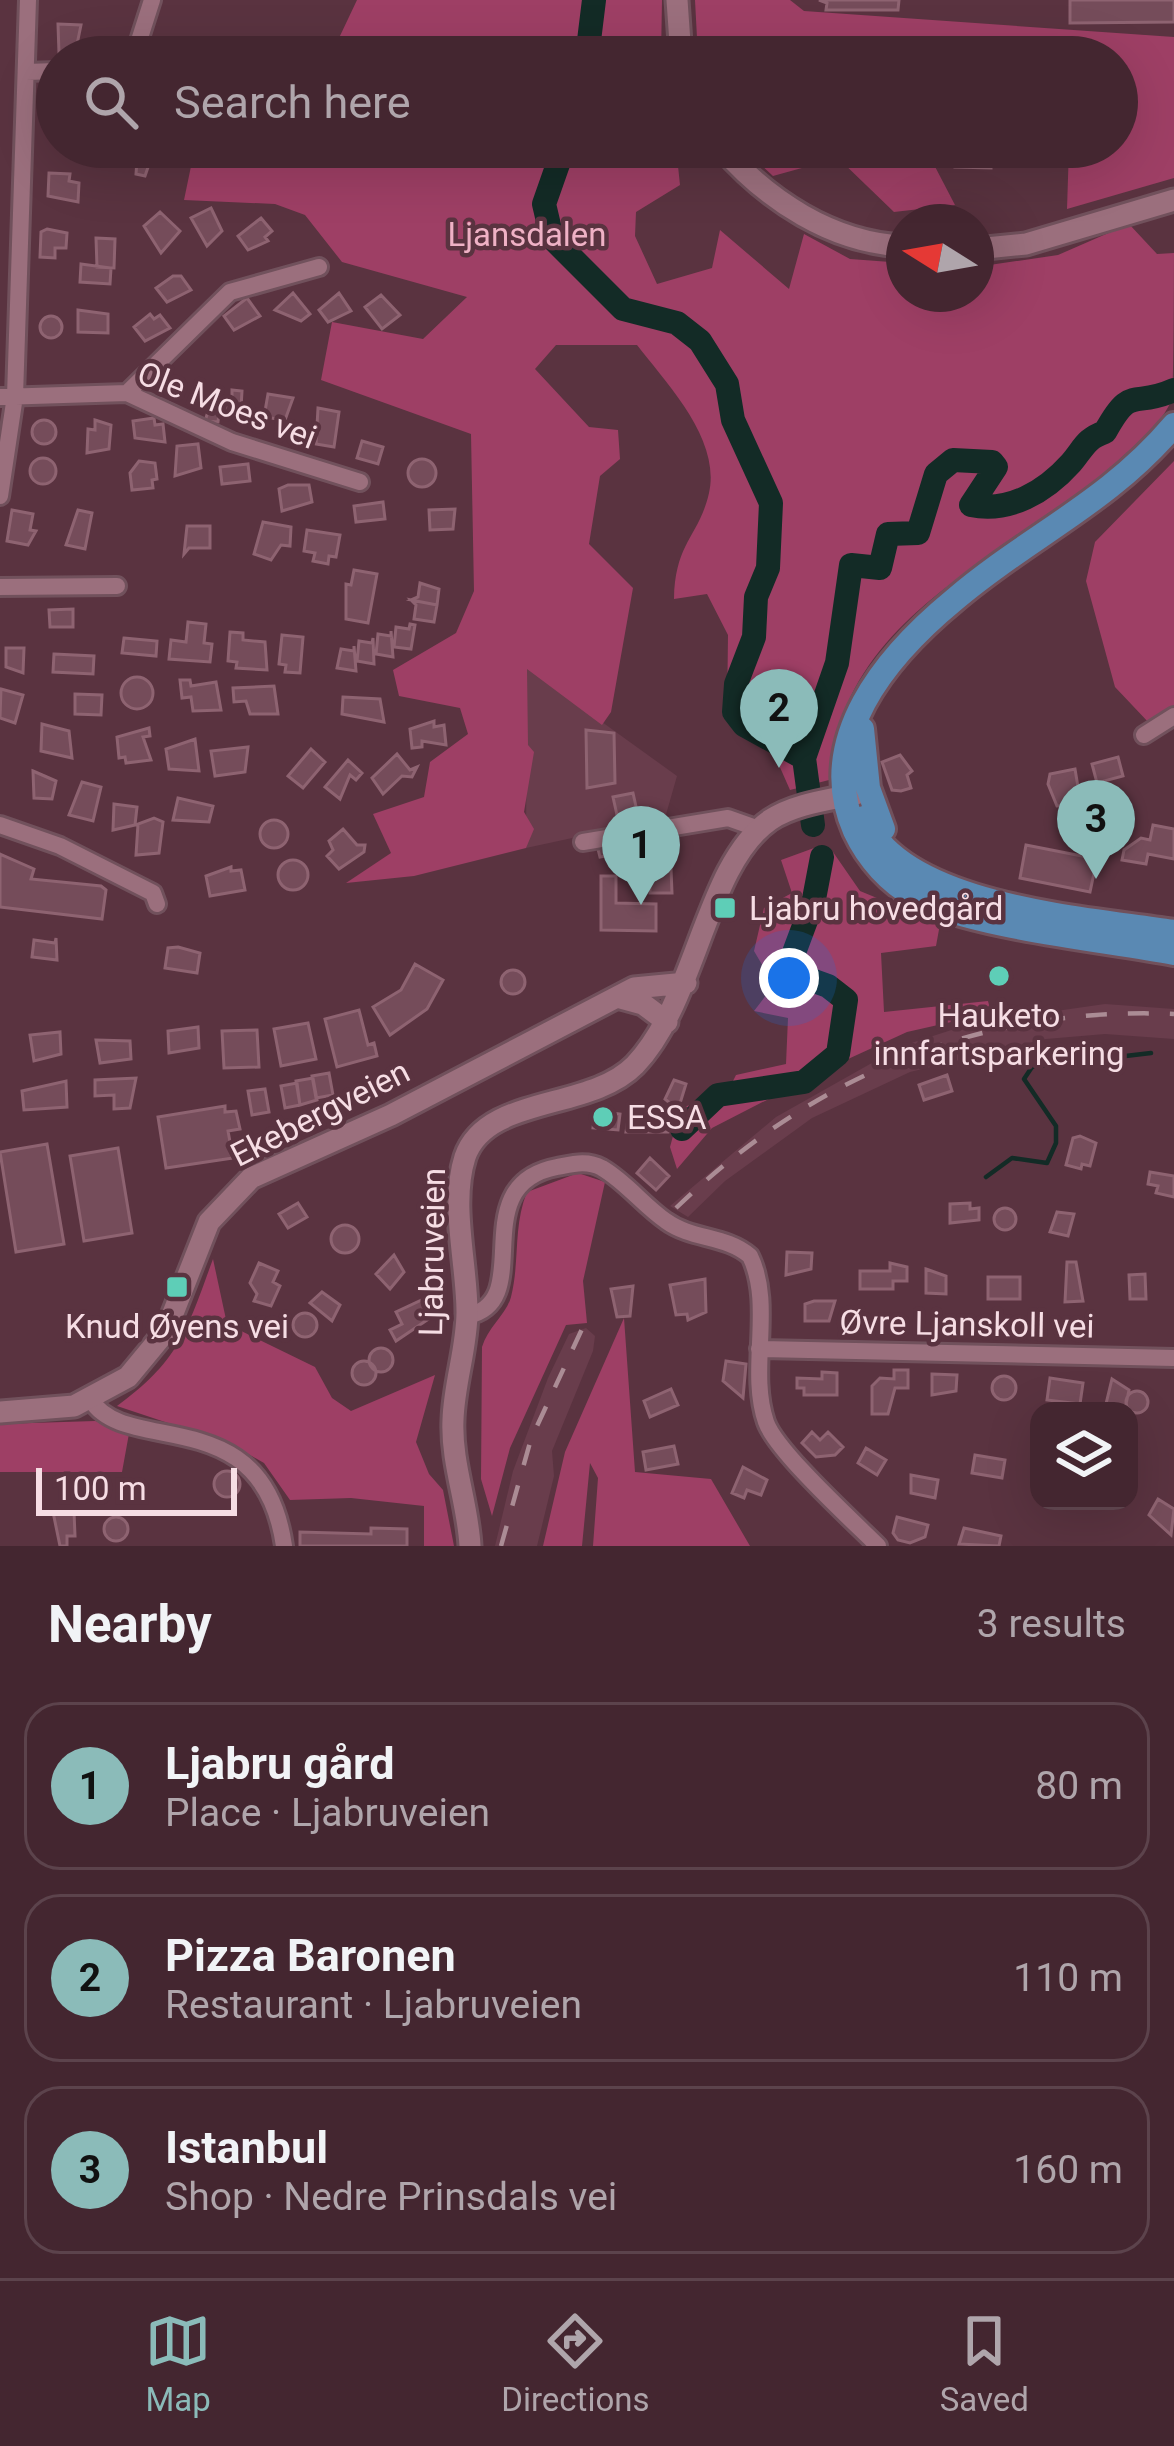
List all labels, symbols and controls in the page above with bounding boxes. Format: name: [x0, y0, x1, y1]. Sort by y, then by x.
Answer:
search box: [36, 36, 1138, 168]
icon: search: [78, 69, 144, 135]
text: Search here: [174, 76, 411, 129]
north arrow: [886, 204, 994, 312]
park label: Ljansdalen: [447, 215, 607, 254]
street label: Ole Moes vei: [132, 353, 322, 457]
pin: 2: [740, 669, 818, 768]
pin: 3: [1057, 780, 1135, 879]
pin: 1: [602, 806, 680, 905]
place label: Ljabru hovedgård: [749, 889, 1003, 928]
marker: Ljabru hovedgård: [712, 895, 738, 921]
your location: [759, 948, 819, 1008]
marker: Hauketo innfartsparkering: [986, 963, 1012, 989]
place label: Hauketo innfartsparkering: [873, 996, 1125, 1073]
street label: Ekebergveien: [224, 1051, 416, 1175]
place label: ESSA: [627, 1098, 707, 1137]
marker: ESSA: [590, 1104, 616, 1130]
street label: Ljabruveien: [411, 1167, 453, 1337]
marker: Knud Øyens vei: [164, 1274, 190, 1300]
street label: Øvre Ljanskoll vei: [839, 1302, 1095, 1346]
place label: Knud Øyens vei: [65, 1307, 289, 1346]
map controls: [1030, 1402, 1138, 1510]
button: layers: [1030, 1402, 1138, 1510]
scale bar: [36, 1462, 237, 1515]
text: 100 m: [54, 1469, 147, 1508]
text: Nearby: [48, 1595, 212, 1654]
text: 3 results: [977, 1601, 1126, 1647]
text: Ljabru gård: [165, 1737, 395, 1790]
text: 1: [79, 1763, 101, 1809]
text: 80 m: [1035, 1763, 1123, 1809]
text: Place · Ljabruveien: [165, 1790, 490, 1836]
text: Pizza Baronen: [165, 1929, 456, 1982]
text: 2: [79, 1955, 101, 2001]
text: 110 m: [1013, 1955, 1123, 2001]
text: Restaurant · Ljabruveien: [165, 1982, 582, 2028]
text: Istanbul: [165, 2121, 328, 2174]
text: 3: [79, 2147, 101, 2193]
text: 160 m: [1013, 2147, 1123, 2193]
text: Shop · Nedre Prinsdals vei: [165, 2174, 617, 2220]
tab: Map: [145, 2308, 211, 2419]
tab: Directions: [501, 2308, 650, 2419]
tab: Saved: [940, 2308, 1029, 2419]

